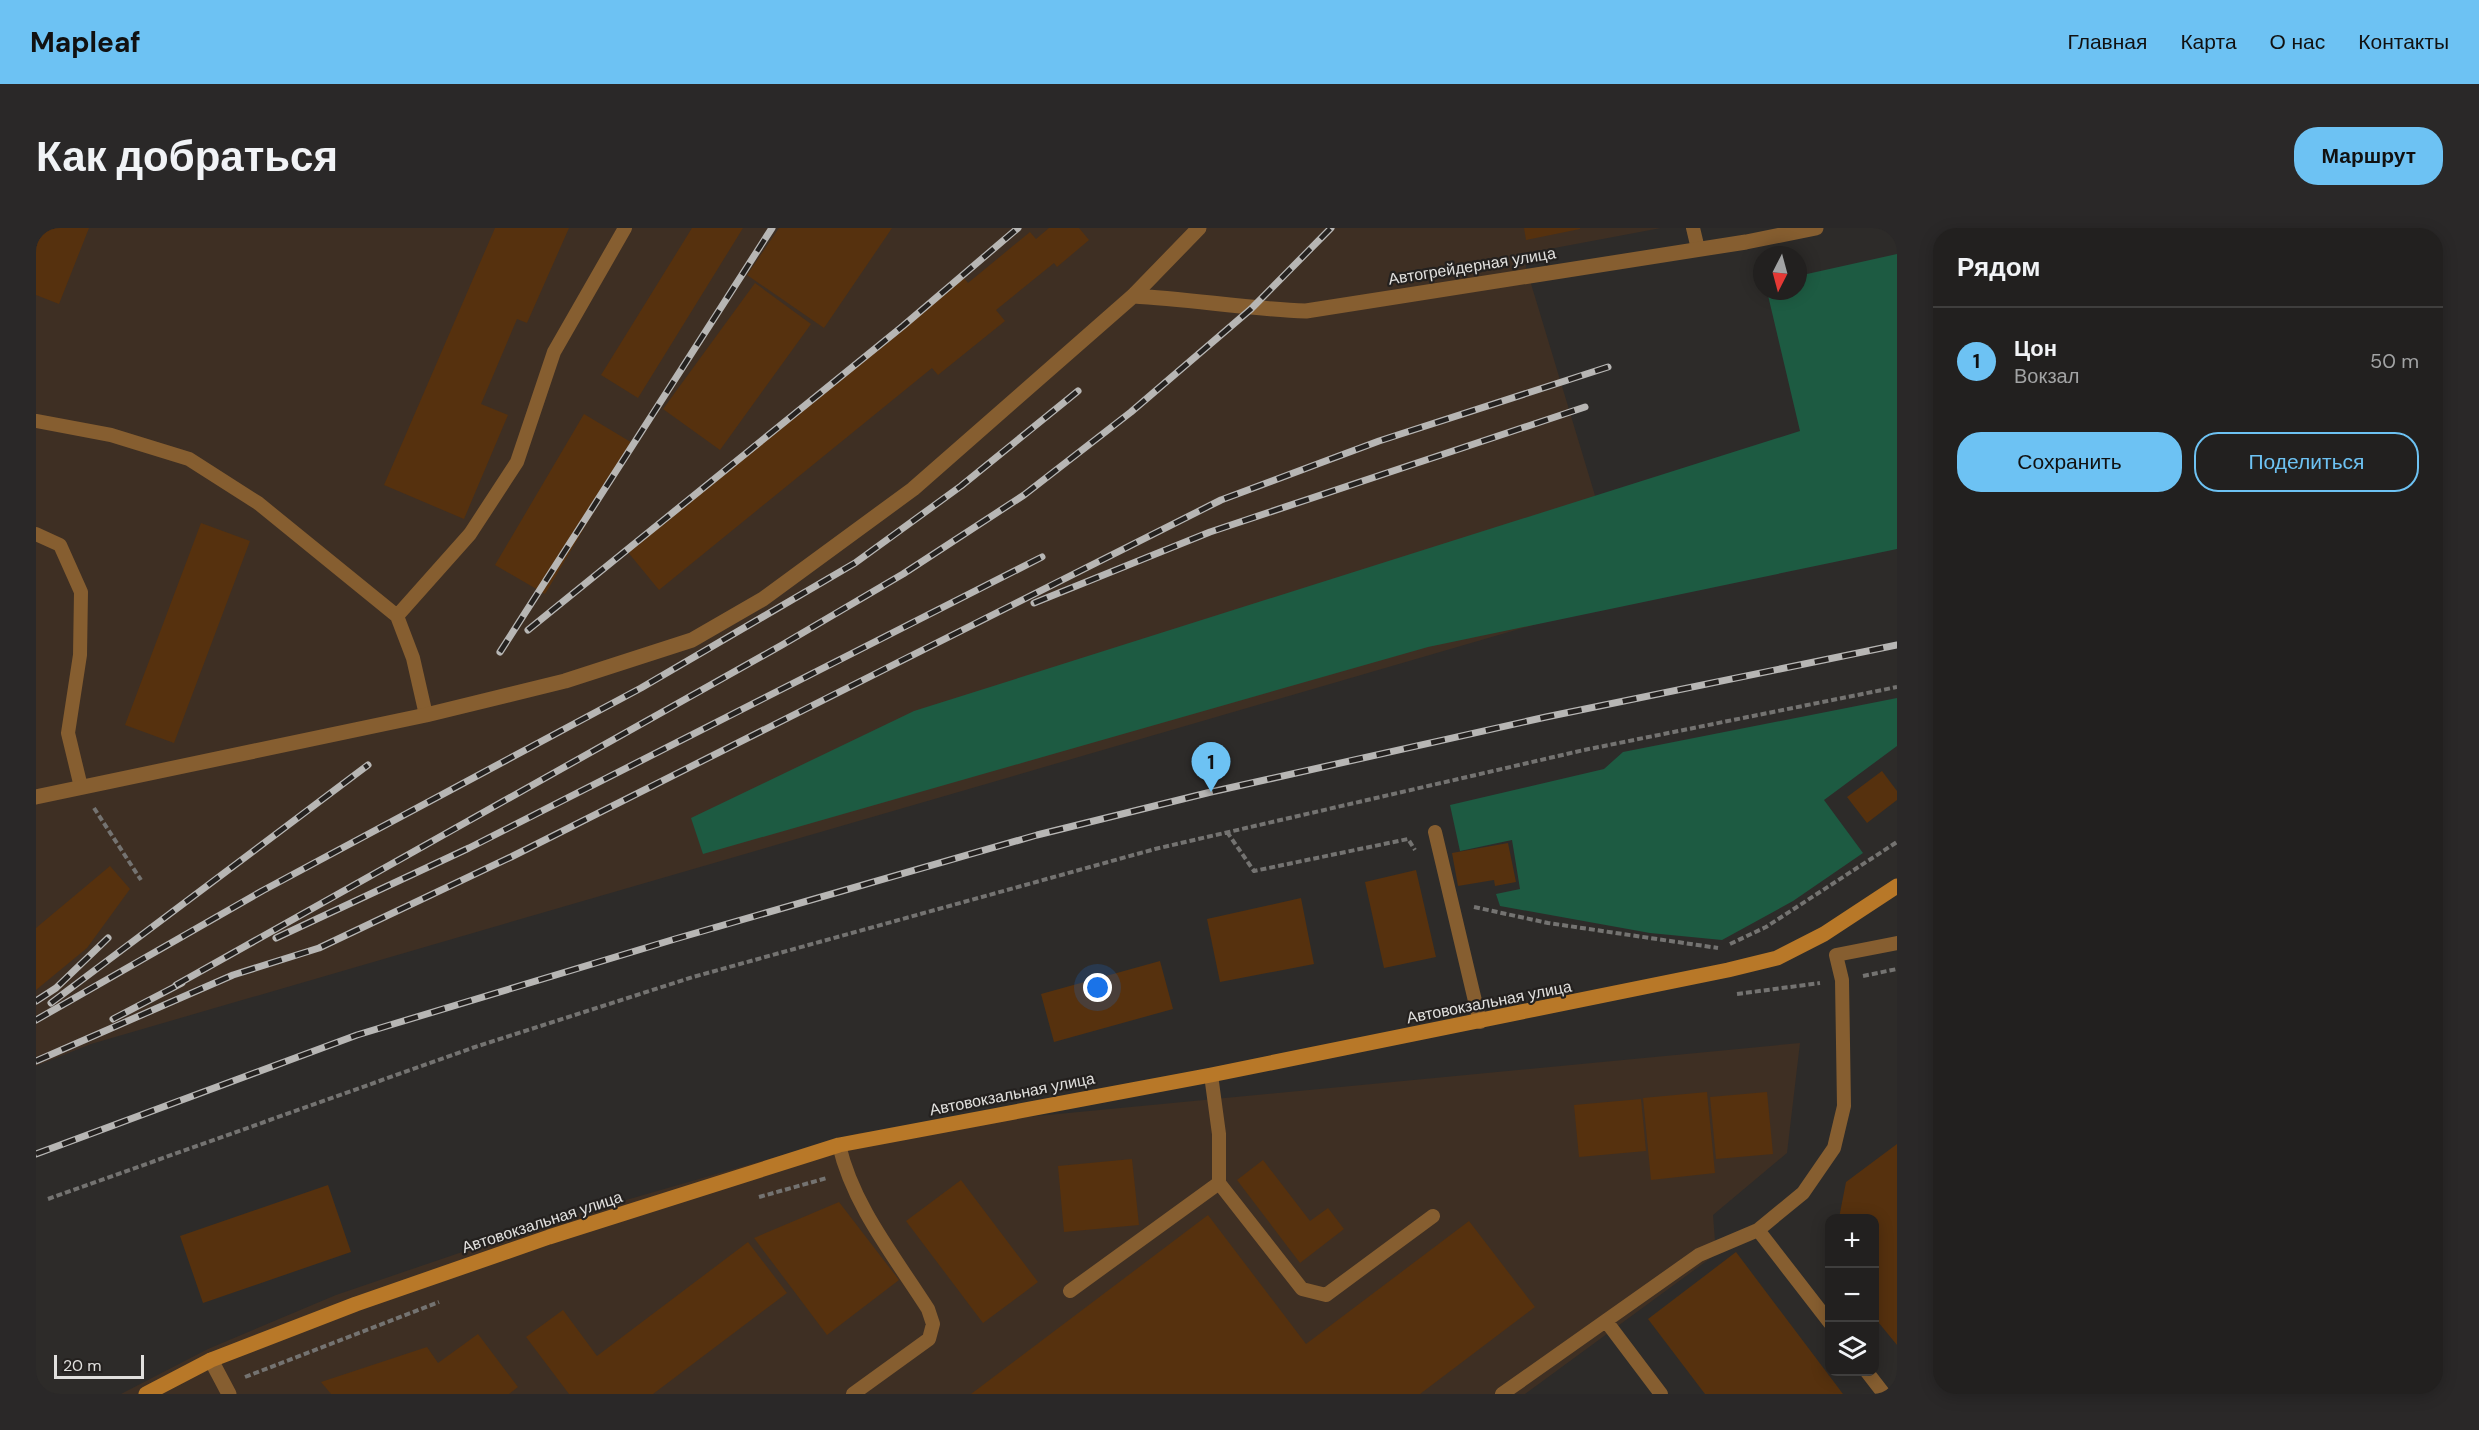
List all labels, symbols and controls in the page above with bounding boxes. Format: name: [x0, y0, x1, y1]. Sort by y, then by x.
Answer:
text: Mapleaf: [30, 24, 141, 61]
text: Главная: [2067, 28, 2147, 56]
text: Карта: [2180, 28, 2237, 56]
text: О нас: [2270, 28, 2325, 56]
text: Контакты: [2358, 28, 2449, 56]
button: Маршрут: [2294, 127, 2443, 185]
text: Как добраться: [36, 129, 338, 184]
street label: Автогрейдерная улица: [1387, 242, 1557, 290]
north arrow: [1753, 246, 1807, 300]
text: Рядом: [1957, 250, 2040, 284]
text: Цон: [2014, 334, 2057, 363]
text: 1: [1973, 348, 1980, 374]
text: 50 m: [2370, 348, 2419, 374]
text: Вокзал: [2014, 363, 2079, 389]
button: Сохранить: [1957, 432, 2182, 492]
button: Поделиться: [2194, 432, 2419, 492]
pin: 1: [1192, 742, 1230, 792]
your location: [1083, 973, 1112, 1002]
street label: Автовокзальная улица: [1405, 976, 1573, 1028]
street label: Автовокзальная улица: [928, 1068, 1096, 1120]
street label: Автовокзальная улица: [459, 1186, 625, 1258]
map controls: [1825, 1214, 1879, 1376]
button: +: [1825, 1214, 1879, 1268]
button: −: [1825, 1268, 1879, 1322]
button: layers: [1825, 1322, 1879, 1376]
scale bar: [54, 1352, 144, 1380]
text: 20 m: [63, 1355, 102, 1376]

